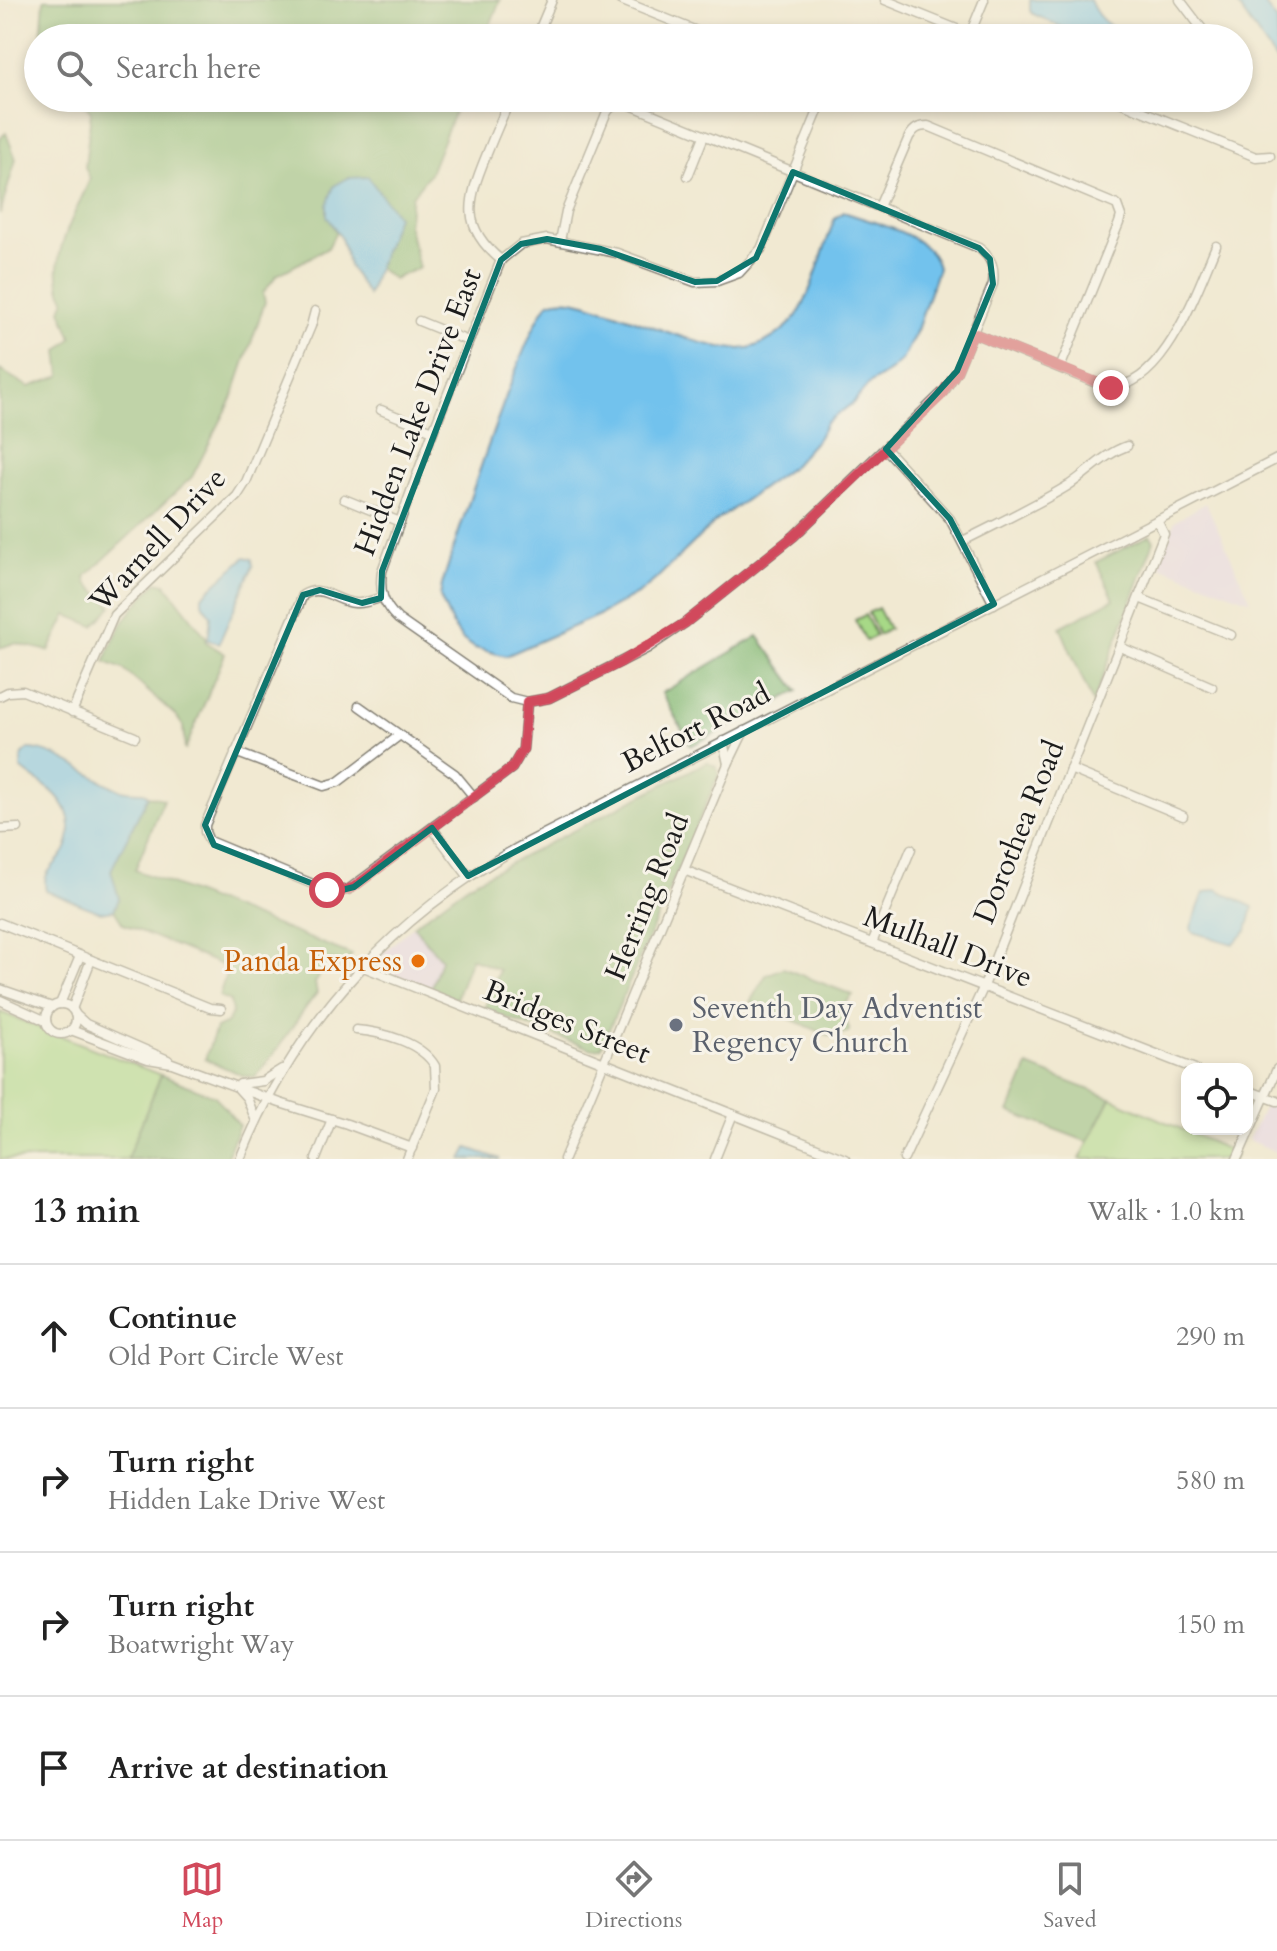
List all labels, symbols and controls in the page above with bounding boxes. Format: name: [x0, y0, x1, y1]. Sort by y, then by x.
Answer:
search box: [24, 24, 1253, 112]
icon: search: [52, 46, 96, 90]
text: Search here: [116, 48, 261, 89]
street label: Hidden Lake Drive East: [344, 262, 492, 562]
route end: [1093, 370, 1129, 406]
street label: Warnell Drive: [80, 459, 236, 622]
street label: Belfort Road: [615, 673, 777, 783]
street label: Dorothea Road: [964, 734, 1074, 930]
street label: Herring Road: [595, 807, 699, 987]
route start: [309, 872, 345, 908]
street label: Mulhall Drive: [858, 896, 1038, 998]
place label: Panda Express: [223, 941, 402, 982]
marker: Panda Express: [409, 952, 427, 970]
street label: Bridges Street: [478, 970, 657, 1074]
place label: Seventh Day Adventist Regency Church: [692, 988, 983, 1063]
marker: Seventh Day Adventist Regency Church: [667, 1016, 685, 1034]
map controls: [1181, 1063, 1253, 1135]
button: locate: [1181, 1063, 1253, 1135]
text: 13 min: [32, 1188, 140, 1234]
text: Walk · 1.0 km: [1088, 1194, 1245, 1229]
text: Continue: [108, 1298, 237, 1339]
icon: ahead: [32, 1314, 76, 1358]
text: 290 m: [1176, 1319, 1245, 1354]
text: Old Port Circle West: [108, 1339, 343, 1374]
text: Turn right: [108, 1442, 254, 1483]
icon: right: [32, 1458, 76, 1502]
text: 580 m: [1176, 1463, 1245, 1498]
text: Hidden Lake Drive West: [108, 1483, 385, 1518]
text: Turn right: [108, 1586, 254, 1627]
icon: right: [32, 1602, 76, 1646]
text: 150 m: [1176, 1607, 1245, 1642]
text: Boatwright Way: [108, 1627, 295, 1662]
icon: arrive: [32, 1746, 76, 1790]
text: Arrive at destination: [108, 1748, 388, 1789]
tab: Map: [180, 1857, 224, 1935]
tab: Directions: [585, 1857, 682, 1935]
tab: Saved: [1043, 1857, 1097, 1935]

